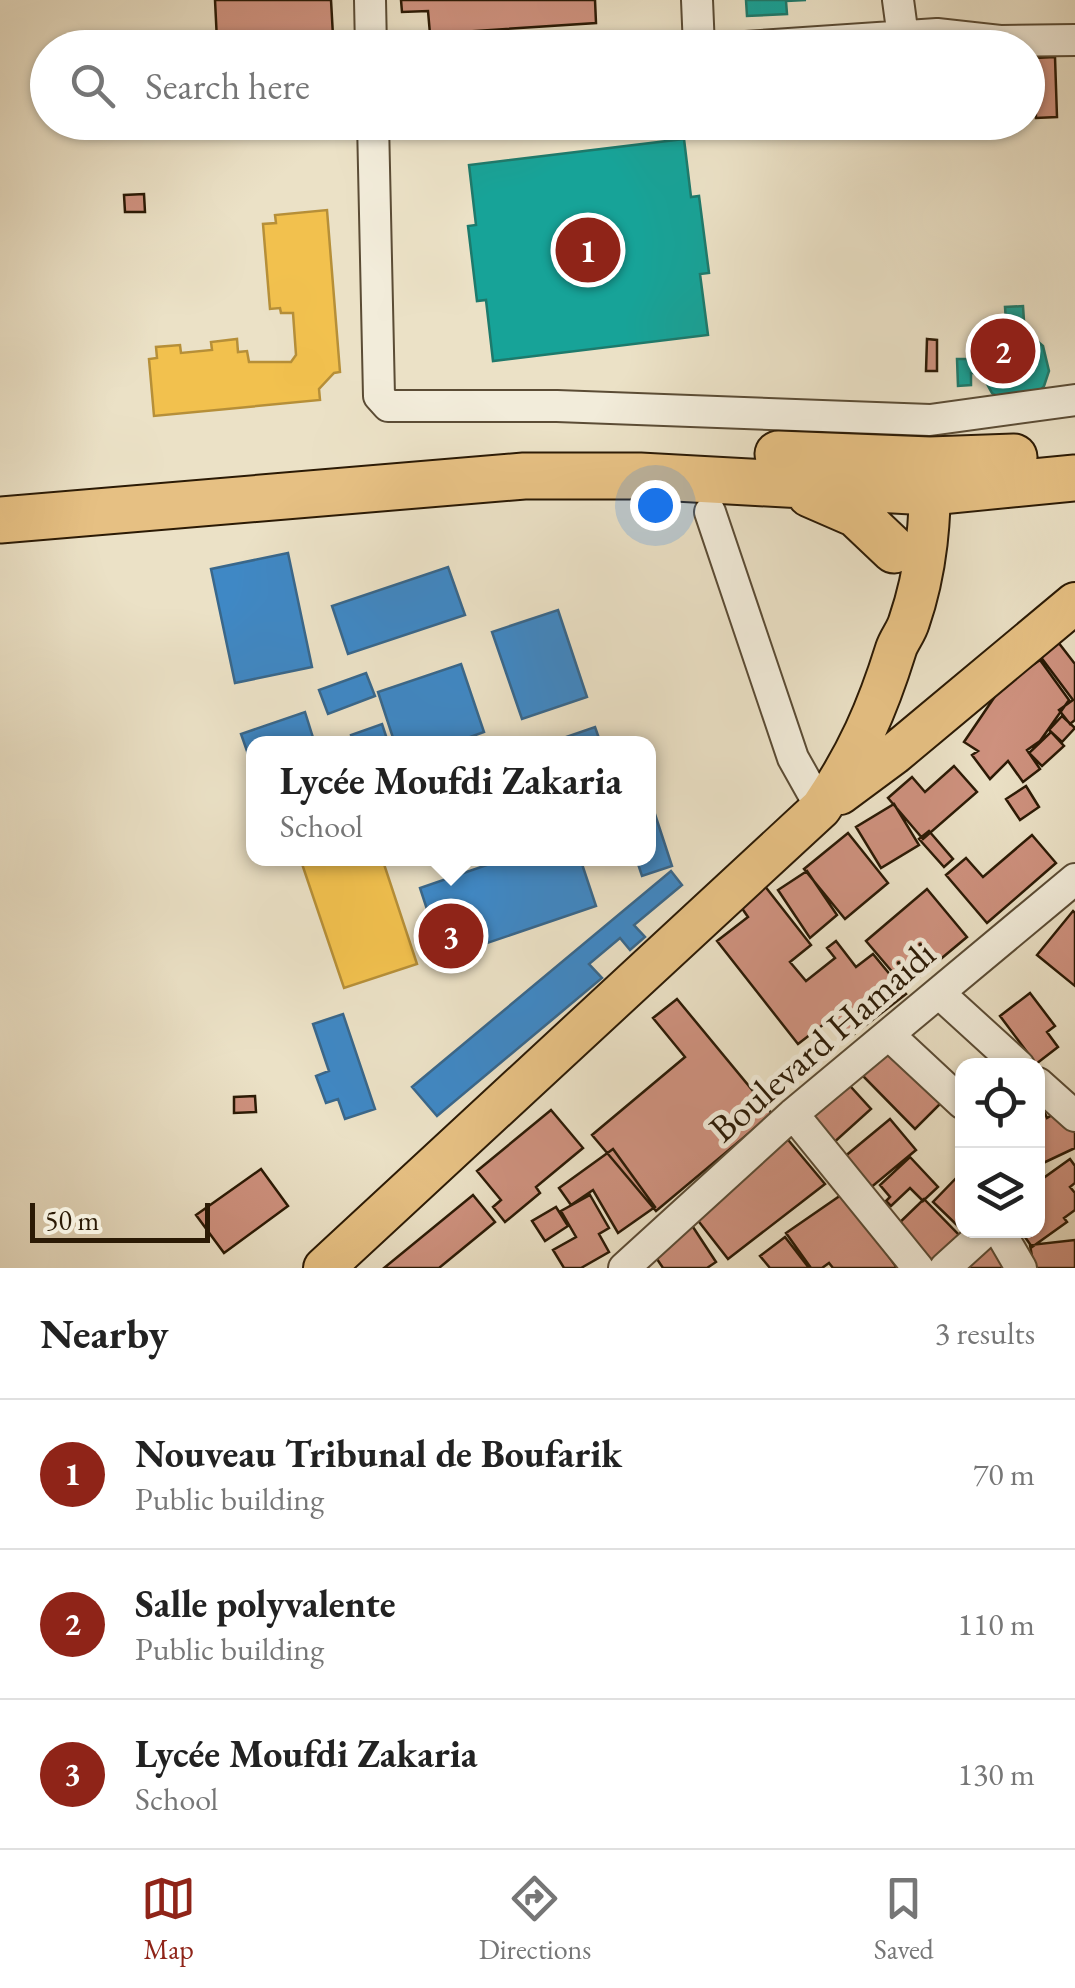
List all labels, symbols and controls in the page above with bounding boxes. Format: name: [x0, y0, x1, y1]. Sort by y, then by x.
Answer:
search box: [30, 30, 1045, 140]
icon: search: [65, 58, 120, 113]
text: Search here: [145, 61, 310, 110]
pin: 1: [556, 212, 620, 288]
pin: 2: [970, 314, 1036, 388]
your location: [630, 480, 681, 531]
popup: [246, 736, 656, 866]
text: Lycée Moufdi Zakaria: [280, 756, 622, 805]
text: School: [280, 805, 363, 847]
pin: 3: [418, 898, 484, 974]
street label: Boulevard Hamaidi: [698, 929, 945, 1152]
map controls: [955, 1058, 1045, 1238]
button: locate: [955, 1058, 1045, 1148]
button: layers: [955, 1148, 1045, 1238]
scale bar: [30, 1198, 210, 1242]
text: 50 m: [45, 1202, 99, 1238]
text: Nearby: [40, 1306, 169, 1361]
text: 3 results: [935, 1312, 1035, 1354]
text: Nouveau Tribunal de Boufarik: [135, 1429, 622, 1478]
text: 1: [64, 1453, 81, 1495]
text: 70 m: [973, 1453, 1035, 1495]
text: Public building: [135, 1478, 324, 1520]
text: Salle polyvalente: [135, 1579, 396, 1628]
text: 2: [64, 1603, 81, 1645]
text: 110 m: [958, 1603, 1035, 1645]
text: Public building: [135, 1628, 324, 1670]
text: Lycée Moufdi Zakaria: [135, 1729, 478, 1778]
text: 3: [64, 1753, 81, 1795]
text: 130 m: [958, 1753, 1035, 1795]
text: School: [135, 1778, 218, 1820]
tab: Map: [141, 1871, 196, 1967]
tab: Directions: [479, 1871, 591, 1967]
tab: Saved: [874, 1871, 934, 1967]

